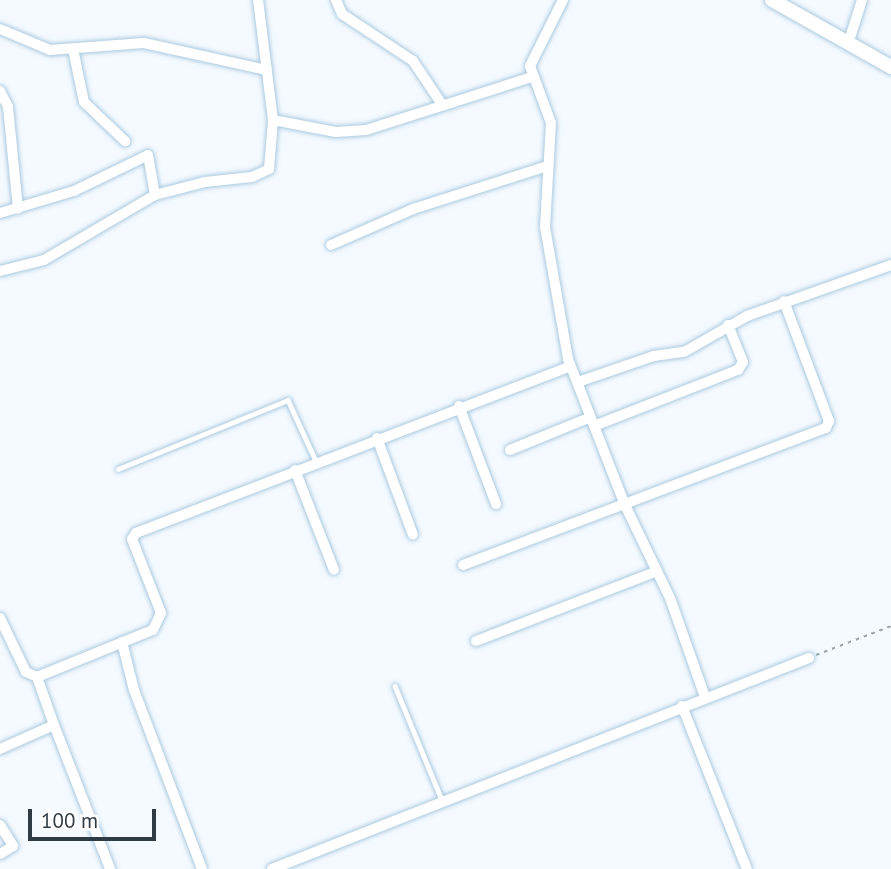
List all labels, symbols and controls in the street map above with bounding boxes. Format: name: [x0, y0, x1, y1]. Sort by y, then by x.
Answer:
scale bar: [32, 796, 159, 840]
text: 100 m: [41, 807, 98, 834]

